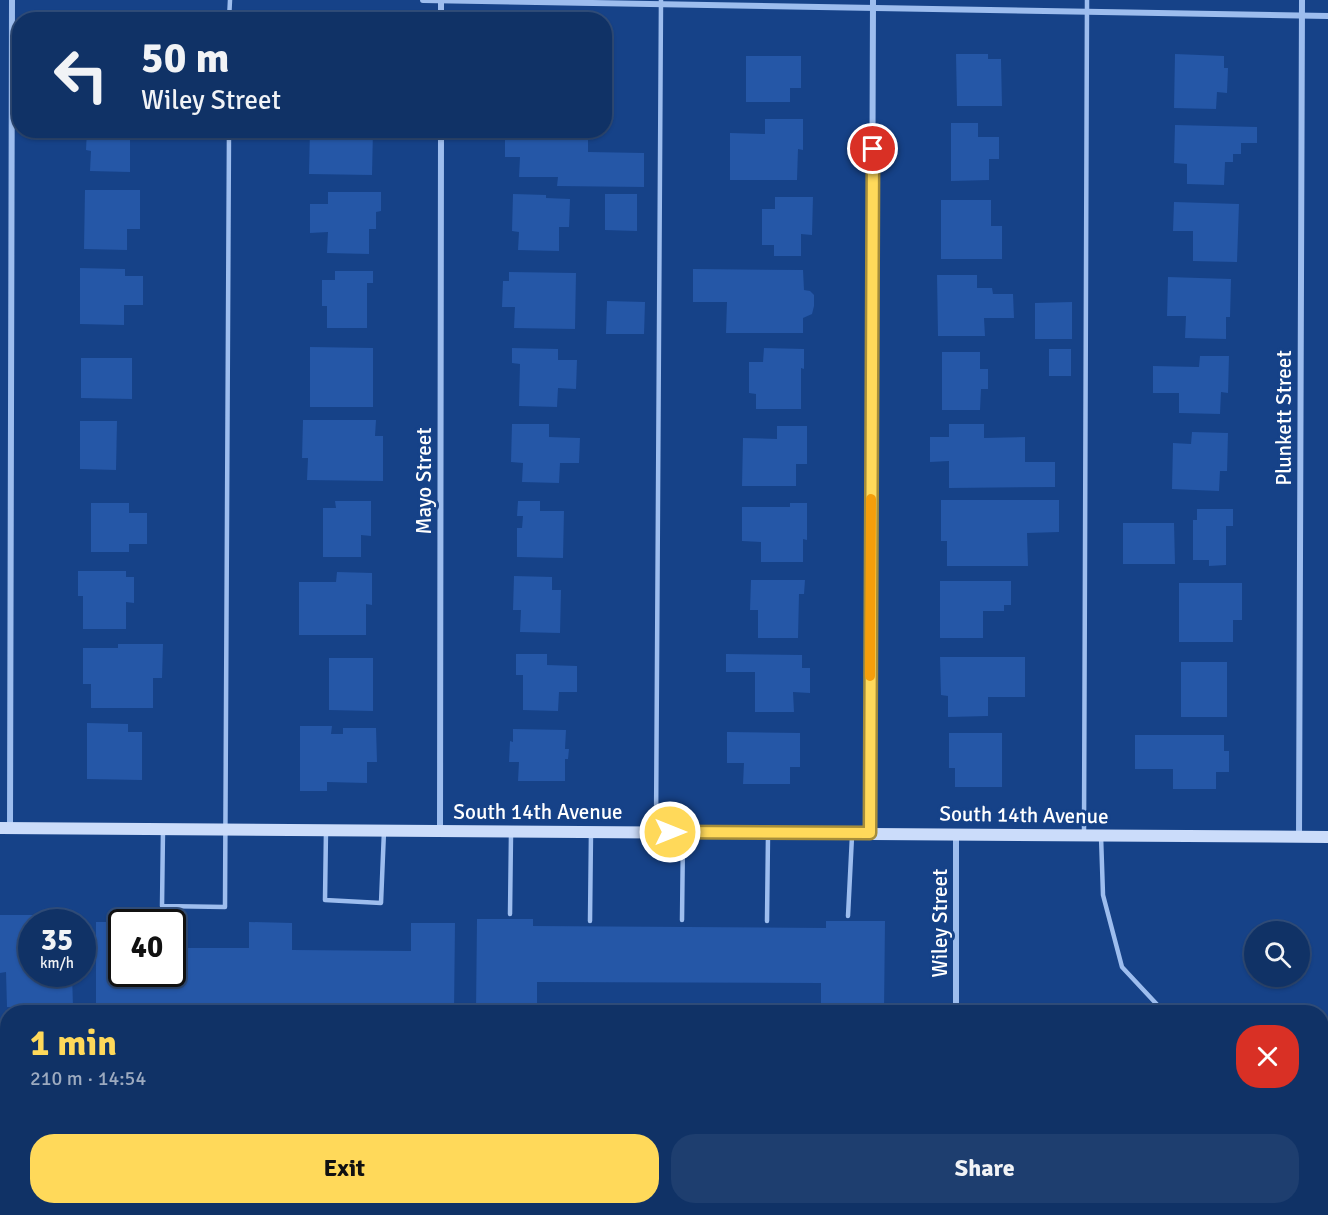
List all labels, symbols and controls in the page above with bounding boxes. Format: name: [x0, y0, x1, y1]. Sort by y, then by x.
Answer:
text: 50 m: [141, 33, 230, 84]
icon: left: [42, 36, 120, 114]
text: Wiley Street: [141, 84, 281, 117]
pin: [847, 123, 898, 174]
icon: arrive: [856, 132, 889, 165]
street label: Plunkett Street: [1271, 350, 1297, 486]
street label: Mayo Street: [411, 427, 437, 535]
street label: South 14th Avenue: [453, 799, 623, 825]
position arrow: [638, 800, 702, 864]
street label: South 14th Avenue: [939, 801, 1109, 829]
street label: Wiley Street: [927, 869, 953, 977]
speed limit sign: 40: [108, 909, 186, 987]
map controls: [1244, 921, 1310, 987]
button: search: [1244, 921, 1310, 987]
text: 35: [41, 922, 73, 959]
text: km/h: [40, 954, 74, 972]
text: 1 min: [30, 1021, 117, 1066]
button: close: [1236, 1025, 1299, 1088]
text: 210 m · 14:54: [30, 1066, 146, 1091]
button: Exit: [30, 1134, 659, 1203]
button: Share: [671, 1134, 1299, 1203]

